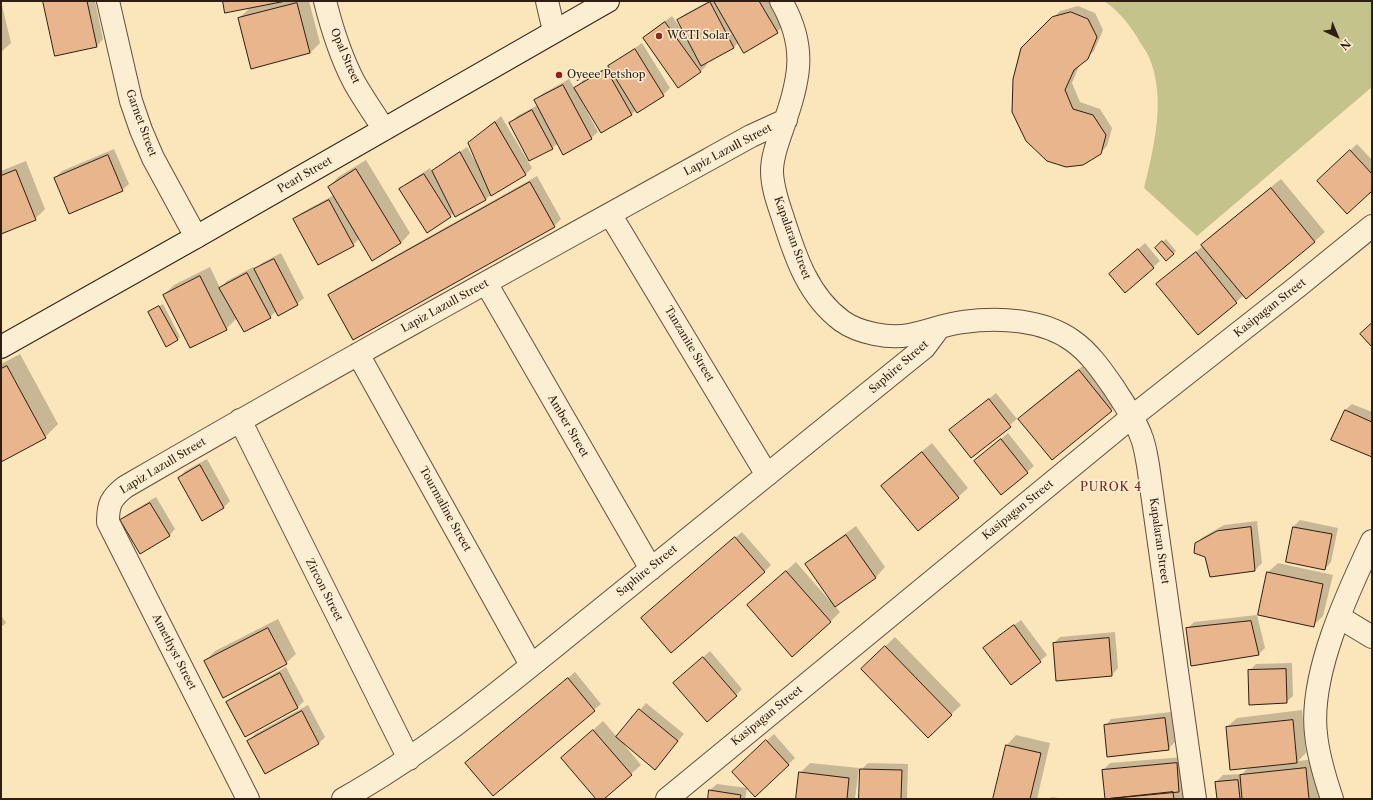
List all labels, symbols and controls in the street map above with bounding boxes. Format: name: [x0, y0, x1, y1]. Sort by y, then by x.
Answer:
north arrow: [1317, 16, 1357, 56]
street label: Opal Street: [327, 26, 363, 86]
place label: WCTI Solar: [667, 29, 730, 43]
marker: WCTI Solar: [654, 31, 664, 41]
text: N: [1337, 36, 1354, 53]
place label: Oyeee Petshop: [567, 68, 646, 82]
marker: Oyeee Petshop: [554, 70, 564, 80]
street label: Garnet Street: [123, 88, 159, 158]
street label: Lapiz Lazull Street: [682, 121, 774, 179]
street label: Pearl Street: [275, 154, 335, 196]
street label: Kapalaran Street: [771, 195, 813, 281]
street label: Kasipagan Street: [1231, 276, 1309, 340]
street label: Lapiz Lazull Street: [399, 277, 491, 335]
street label: Tanzanite Street: [661, 304, 717, 384]
street label: Saphire Street: [867, 338, 931, 396]
street label: Amber Street: [545, 392, 591, 460]
street label: Lapiz Lazull Street: [118, 435, 208, 497]
street label: Tourmaline Street: [416, 464, 474, 554]
street label: Kasipagan Street: [980, 477, 1056, 543]
district label: PUROK 4: [1080, 481, 1142, 495]
street label: Kapalaran Street: [1146, 497, 1172, 585]
street label: Saphire Street: [614, 543, 680, 599]
street label: Zircon Street: [303, 556, 345, 624]
street label: Amethyst Street: [149, 612, 199, 692]
street label: Kasipagan Street: [729, 683, 805, 749]

